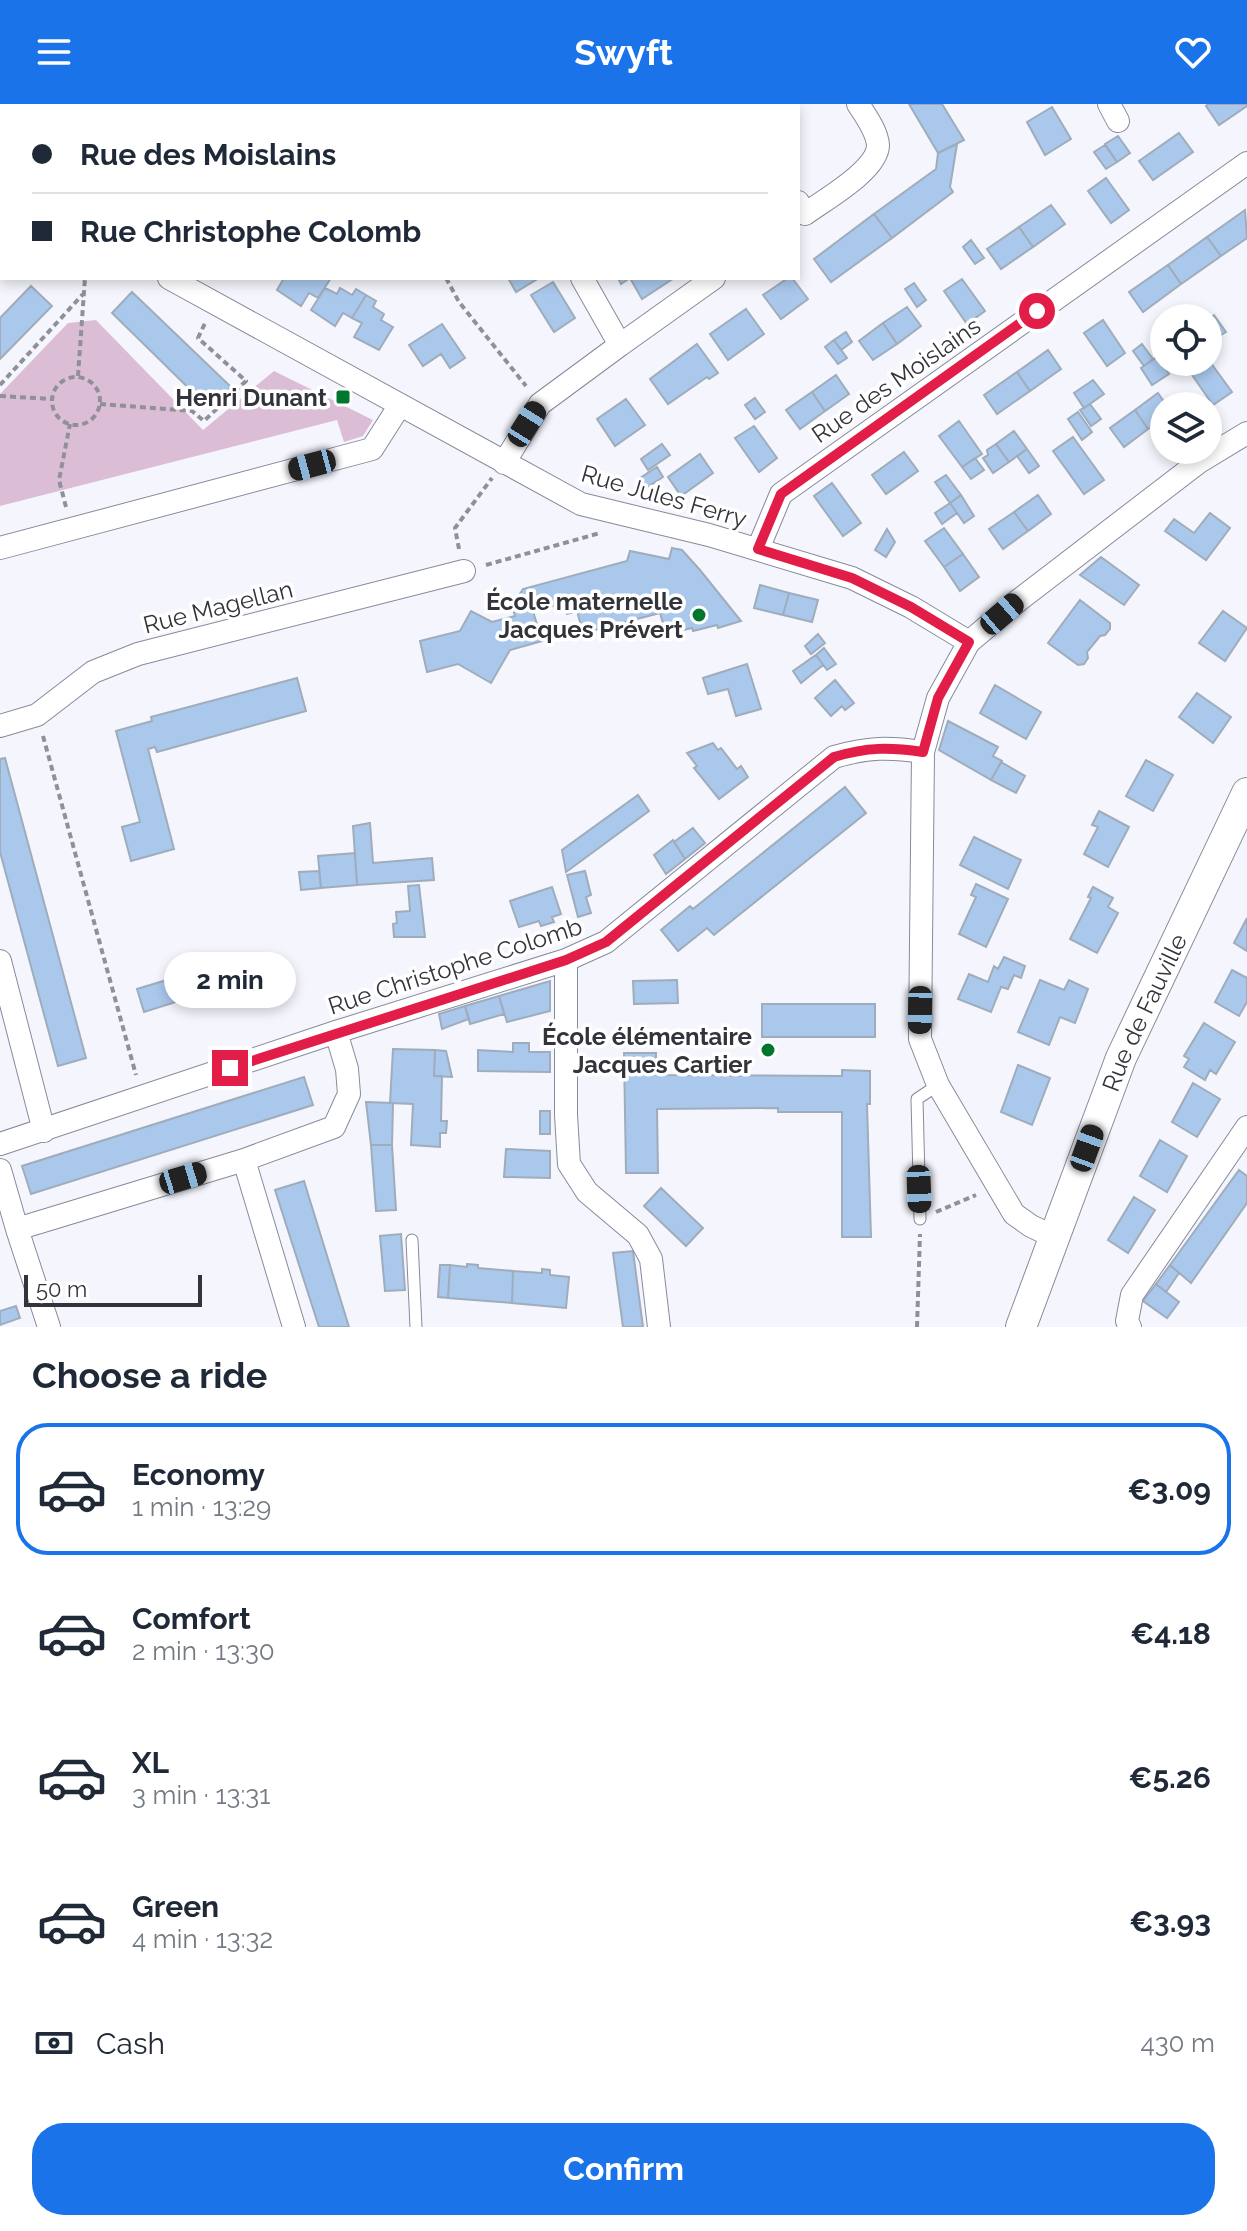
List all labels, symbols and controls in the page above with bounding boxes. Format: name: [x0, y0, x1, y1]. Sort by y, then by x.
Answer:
icon: menu: [32, 30, 76, 74]
icon: heart: [1171, 30, 1215, 74]
text: Swyft: [574, 31, 673, 73]
text: Rue des Moislains: [80, 137, 336, 172]
text: Rue Christophe Colomb: [80, 214, 421, 249]
route start: [1019, 293, 1055, 329]
map controls: [1150, 304, 1222, 464]
button: locate: [1150, 304, 1222, 376]
street label: Rue des Moislains: [806, 311, 986, 449]
place label: Henri Dunant: [175, 383, 327, 412]
marker: Henri Dunant: [334, 388, 352, 406]
button: layers: [1150, 392, 1222, 464]
car: [504, 397, 550, 451]
car: [286, 447, 338, 483]
street label: Rue Jules Ferry: [578, 459, 750, 533]
street label: Rue Magellan: [140, 574, 296, 640]
place label: École maternelle Jacques Prévert: [486, 587, 683, 644]
car: [976, 589, 1028, 639]
marker: École maternelle Jacques Prévert: [690, 606, 708, 624]
street label: Rue Christophe Colomb: [324, 911, 586, 1021]
street label: Rue de Fauville: [1096, 929, 1193, 1095]
callout: 2 min: [164, 952, 296, 1008]
text: 2 min: [196, 965, 264, 995]
car: [908, 986, 932, 1034]
place label: École élémentaire Jacques Cartier: [542, 1022, 752, 1079]
marker: École élémentaire Jacques Cartier: [759, 1041, 777, 1059]
route end: [212, 1050, 248, 1086]
car: [1068, 1121, 1106, 1175]
car: [157, 1160, 209, 1196]
car: [906, 1165, 932, 1213]
scale bar: [24, 1271, 202, 1307]
text: 50 m: [36, 1276, 87, 1302]
text: Choose a ride: [32, 1354, 267, 1396]
icon: car: [36, 1453, 108, 1525]
text: Economy: [132, 1457, 265, 1492]
text: €3.09: [1127, 1472, 1211, 1507]
text: 1 min · 13:29: [132, 1492, 271, 1522]
icon: car: [36, 1597, 108, 1669]
text: Comfort: [132, 1601, 251, 1636]
text: €4.18: [1130, 1616, 1211, 1651]
text: 2 min · 13:30: [132, 1636, 275, 1666]
icon: car: [36, 1741, 108, 1813]
text: XL: [132, 1745, 169, 1780]
text: €5.26: [1129, 1760, 1211, 1795]
text: 3 min · 13:31: [132, 1780, 270, 1810]
icon: car: [36, 1885, 108, 1957]
text: Green: [132, 1889, 219, 1924]
text: €3.93: [1129, 1904, 1211, 1939]
text: 4 min · 13:32: [132, 1924, 273, 1954]
icon: cash: [32, 2021, 76, 2065]
text: Cash: [96, 2026, 165, 2061]
text: 430 m: [1140, 2028, 1215, 2058]
button: Confirm: [32, 2123, 1215, 2215]

